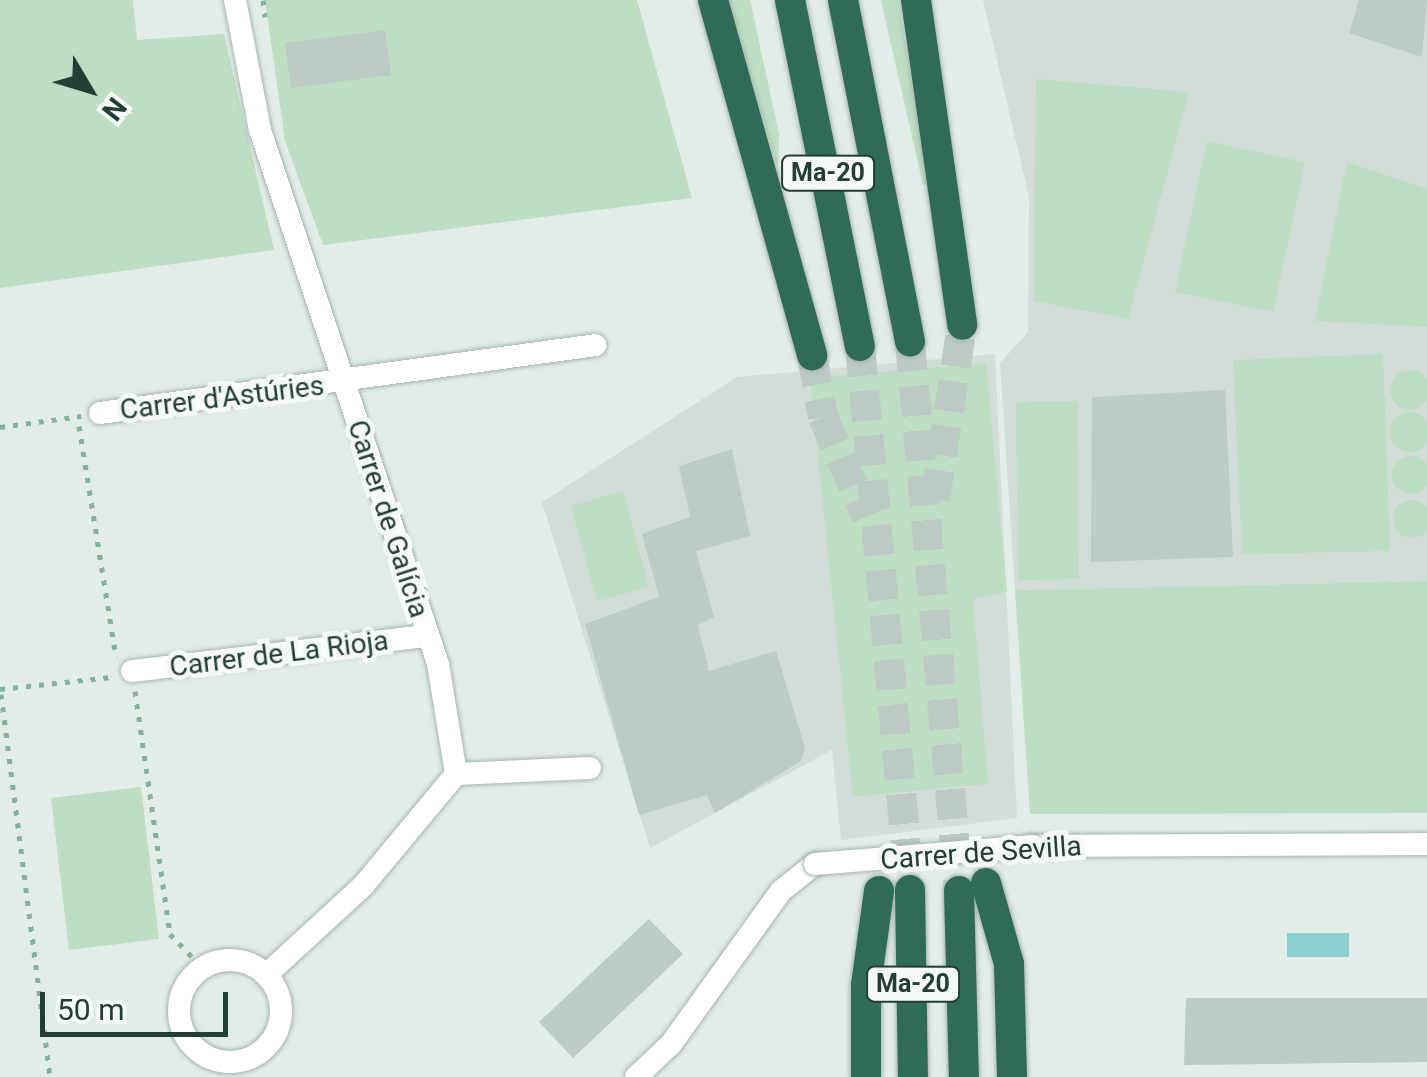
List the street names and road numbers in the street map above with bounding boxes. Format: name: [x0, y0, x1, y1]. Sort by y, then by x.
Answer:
road number: Ma-20: [780, 153, 876, 193]
street label: Carrer d'Astúries: [118, 369, 326, 427]
street label: Carrer de Galícia: [340, 416, 436, 622]
street label: Carrer de La Rioja: [168, 624, 390, 684]
street label: Carrer de Sevilla: [879, 829, 1083, 877]
road number: Ma-20: [866, 964, 960, 1004]

